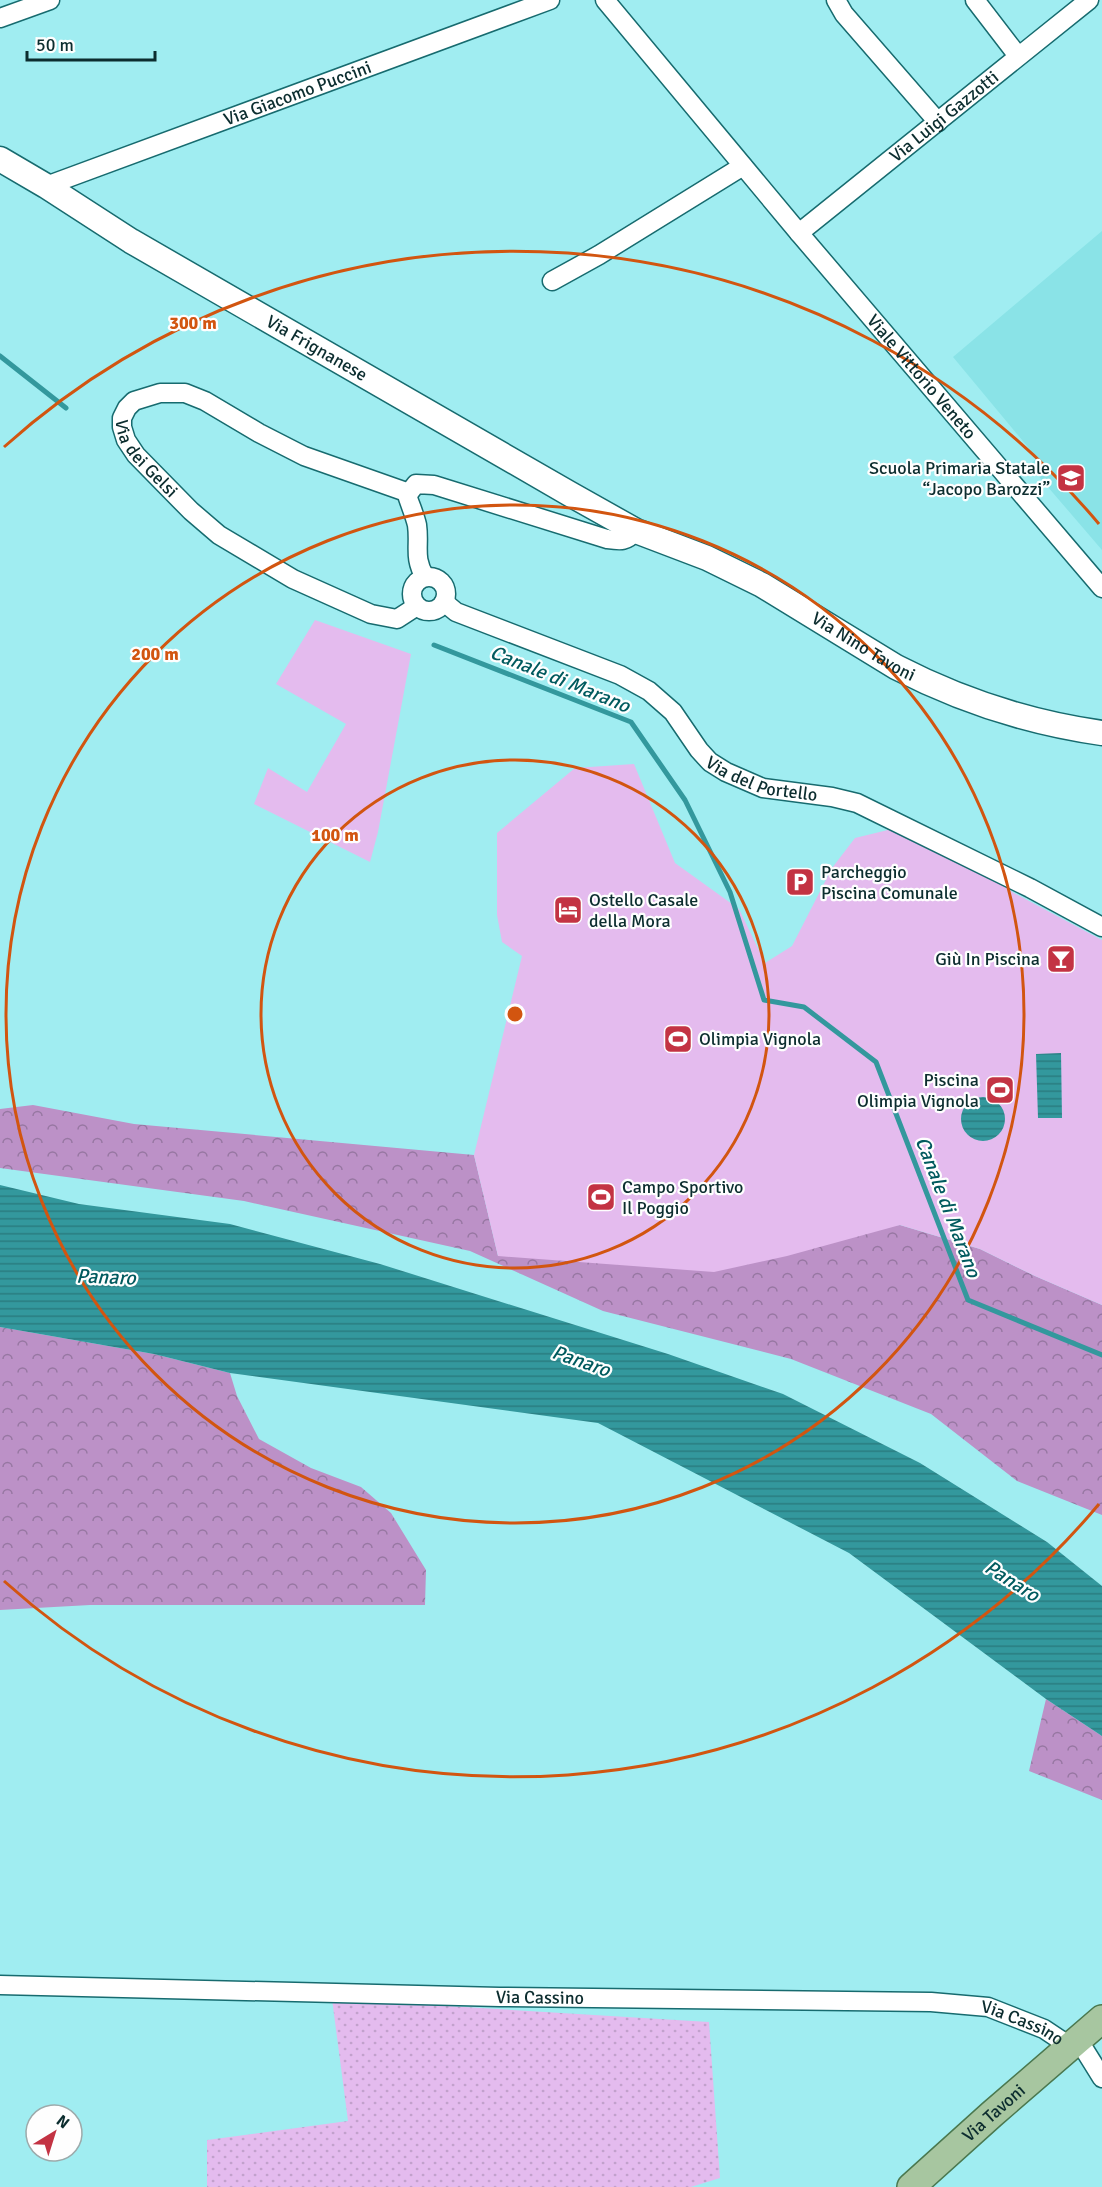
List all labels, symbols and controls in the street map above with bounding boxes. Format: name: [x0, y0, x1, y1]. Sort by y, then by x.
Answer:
scale bar: [27, 24, 154, 62]
text: 50 m: [36, 34, 74, 56]
street label: Via Giacomo Puccini: [221, 56, 374, 131]
street label: Via Luigi Gazzotti: [885, 66, 1003, 167]
street label: Via Frignanese: [262, 310, 371, 386]
street label: Viale Vittorio Veneto: [862, 310, 981, 444]
text: 300 m: [169, 312, 217, 334]
street label: Via dei Gelsi: [111, 419, 182, 502]
place label: Scuola Primaria Statale “Jacopo Barozzi”: [869, 457, 1050, 500]
school or university icon: Scuola Primaria Statale “Jacopo Barozzi”: [1055, 462, 1087, 494]
street label: Via Nino Tavoni: [808, 607, 919, 686]
water label: Canale di Marano: [486, 640, 635, 719]
text: 200 m: [131, 643, 179, 665]
street label: Via del Portello: [702, 751, 819, 806]
text: 100 m: [311, 824, 359, 846]
place label: Parcheggio Piscina Comunale: [821, 861, 958, 904]
parking icon: Parcheggio Piscina Comunale: [784, 866, 816, 898]
place label: Ostello Casale della Mora: [589, 889, 698, 932]
hotel icon: Ostello Casale della Mora: [552, 894, 584, 926]
bar icon: Giù In Piscina: [1045, 943, 1077, 975]
place label: Giù In Piscina: [935, 948, 1040, 970]
centre of rings: [505, 1004, 525, 1024]
sports icon: Olimpia Vignola: [662, 1023, 694, 1055]
place label: Olimpia Vignola: [699, 1028, 821, 1050]
place label: Piscina Olimpia Vignola: [857, 1069, 979, 1112]
sports icon: Piscina Olimpia Vignola: [984, 1074, 1016, 1106]
water label: Canale di Marano: [910, 1133, 987, 1282]
place label: Campo Sportivo Il Poggio: [622, 1176, 743, 1219]
sports icon: Campo Sportivo Il Poggio: [585, 1181, 617, 1213]
water label: Panaro: [76, 1263, 138, 1291]
water label: Panaro: [549, 1339, 615, 1383]
water label: Panaro: [980, 1555, 1045, 1608]
street label: Via Cassino: [496, 1986, 584, 2009]
street label: Via Cassino: [981, 1995, 1068, 2050]
street label: Via Tavoni: [958, 2079, 1030, 2147]
north arrow: [24, 2103, 84, 2163]
text: N: [52, 2111, 73, 2133]

